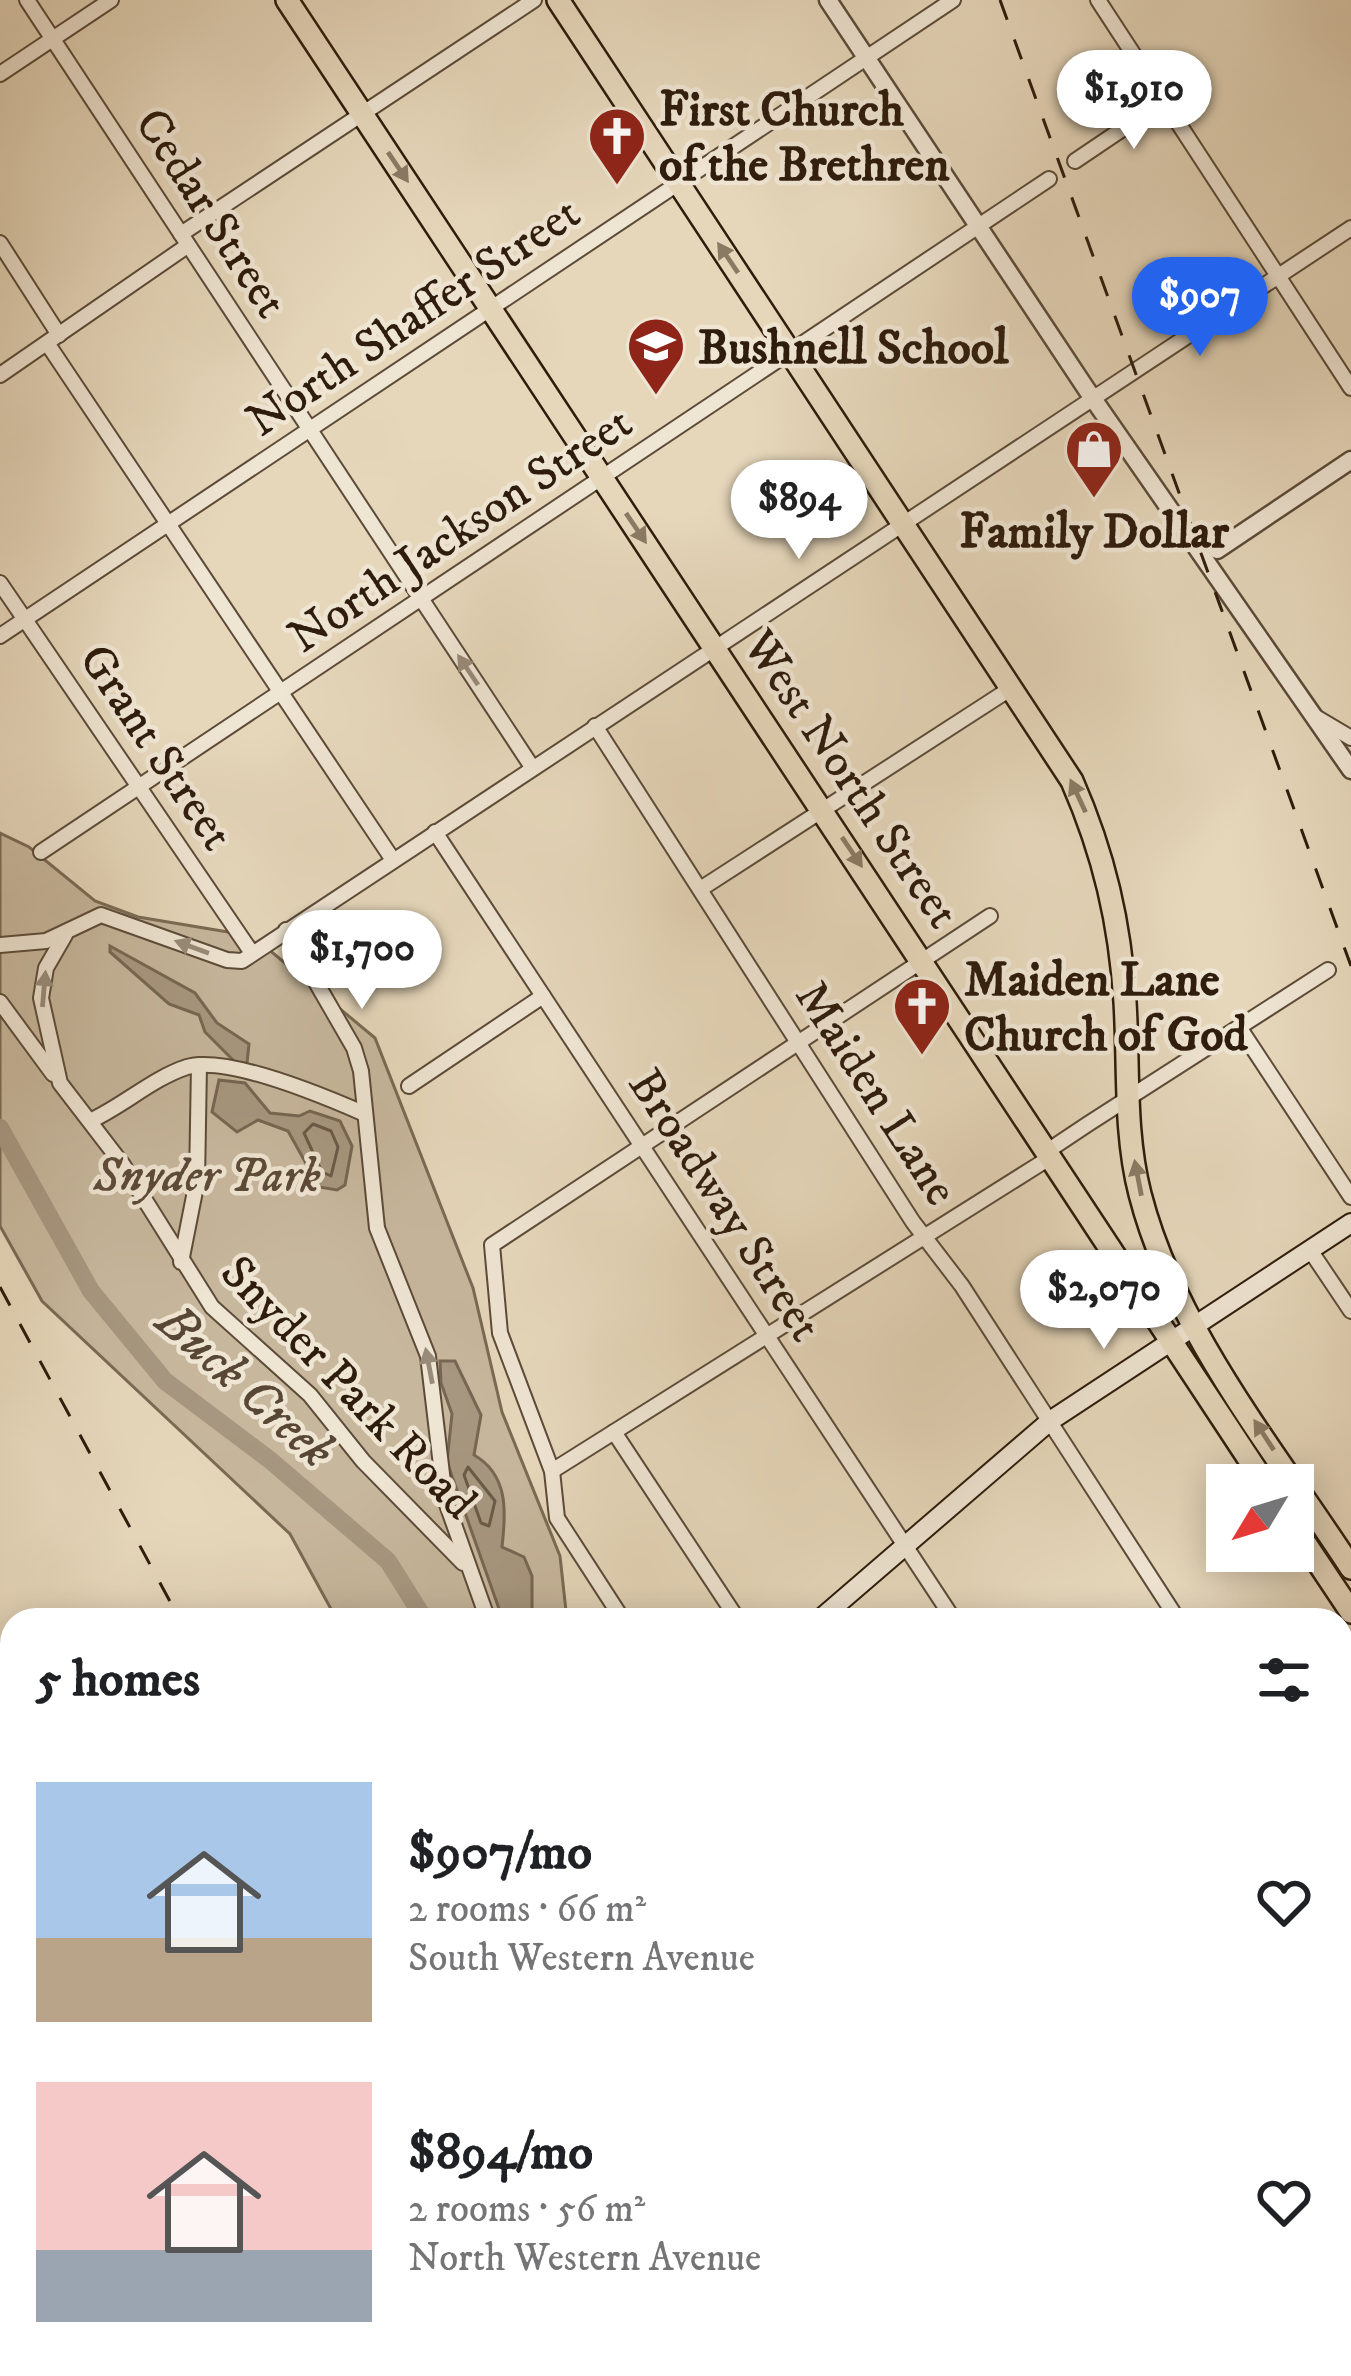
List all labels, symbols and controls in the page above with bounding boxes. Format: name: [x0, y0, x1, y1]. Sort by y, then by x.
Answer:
pin: $1,910: [1036, 50, 1232, 152]
text: $1,910: [1084, 64, 1184, 113]
place label: First Church of the Brethren: [659, 81, 950, 196]
street label: Cedar Street: [121, 98, 300, 330]
church icon: First Church of the Brethren: [586, 105, 648, 187]
one-way arrow: [386, 151, 408, 184]
street label: North Shaffer Street: [236, 184, 592, 451]
one-way arrow: [718, 241, 740, 274]
pin: $907: [1129, 257, 1271, 359]
text: $907: [1159, 271, 1241, 320]
school or university icon: Bushnell School: [625, 315, 687, 397]
place label: Bushnell School: [698, 319, 1009, 379]
street label: North Jackson Street: [277, 393, 644, 668]
shop icon: Family Dollar: [1063, 418, 1125, 500]
pin: $894: [728, 460, 870, 562]
text: $894: [758, 474, 840, 523]
place label: Family Dollar: [959, 503, 1230, 563]
one-way arrow: [625, 511, 647, 544]
street label: West North Street: [728, 618, 972, 940]
street label: Grant Street: [65, 633, 246, 862]
one-way arrow: [457, 653, 479, 686]
one-way arrow: [1068, 778, 1088, 813]
one-way arrow: [840, 836, 863, 869]
pin: $1,700: [264, 910, 460, 1012]
text: $1,700: [309, 924, 415, 973]
one-way arrow: [173, 937, 209, 955]
place label: Maiden Lane Church of God: [964, 951, 1249, 1066]
one-way arrow: [35, 970, 54, 1008]
street label: Maiden Lane: [781, 970, 970, 1217]
church icon: Maiden Lane Church of God: [891, 975, 953, 1057]
street label: Broadway Street: [614, 1058, 835, 1353]
park label: Snyder Park: [92, 1147, 321, 1207]
one-way arrow: [1128, 1159, 1147, 1196]
street label: Snyder Park Road: [207, 1244, 489, 1533]
pin: $2,070: [1006, 1250, 1202, 1352]
text: $2,070: [1047, 1264, 1161, 1313]
water label: Buck Creek: [141, 1288, 348, 1483]
one-way arrow: [419, 1347, 438, 1384]
one-way arrow: [1254, 1419, 1276, 1451]
north arrow: [1206, 1464, 1314, 1572]
map controls: [1206, 1464, 1314, 1572]
icon: filters: [1251, 1647, 1317, 1713]
text: 5 homes: [36, 1648, 200, 1712]
text: $907/mo: [408, 1821, 592, 1885]
icon: home: [132, 1830, 276, 1974]
icon: heart: [1251, 1869, 1317, 1935]
text: 2 rooms · 66 m²: [408, 1885, 646, 1934]
text: South Western Avenue: [408, 1934, 755, 1983]
text: $894/mo: [408, 2121, 593, 2185]
icon: home: [132, 2130, 276, 2274]
icon: heart: [1251, 2169, 1317, 2235]
text: 2 rooms · 56 m²: [408, 2185, 645, 2234]
text: North Western Avenue: [408, 2234, 761, 2283]

